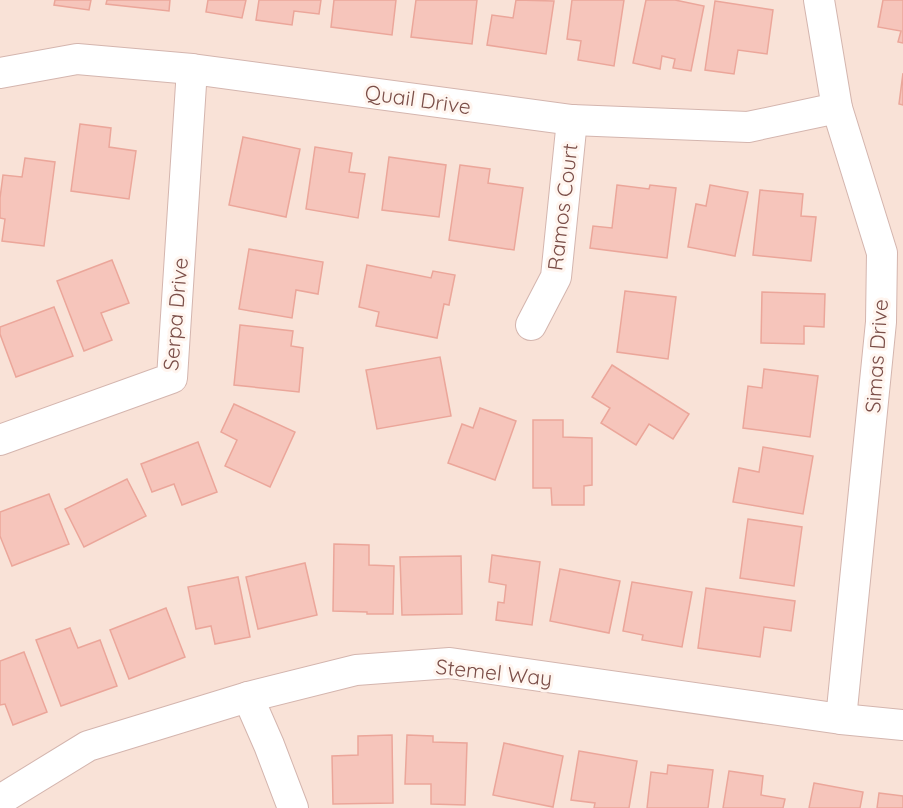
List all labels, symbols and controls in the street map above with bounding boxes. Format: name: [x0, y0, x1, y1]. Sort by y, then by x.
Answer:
street label: Quail Drive: [363, 79, 473, 119]
street label: Ramos Court: [541, 142, 583, 272]
street label: Serpa Drive: [157, 256, 193, 372]
street label: Simas Drive: [859, 298, 893, 414]
street label: Stemel Way: [434, 653, 554, 691]

